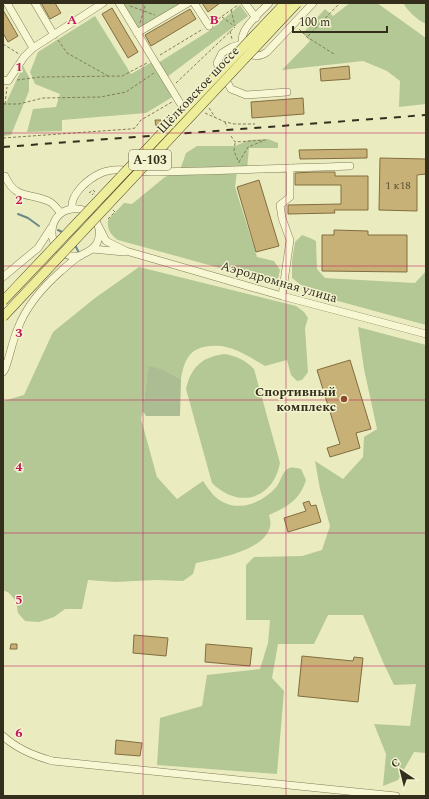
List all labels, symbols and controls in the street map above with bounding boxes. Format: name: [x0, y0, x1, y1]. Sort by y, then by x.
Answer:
scale bar: [293, 8, 387, 34]
text: A: [67, 10, 77, 30]
text: B: [209, 10, 219, 30]
text: 100 m: [299, 13, 330, 32]
street label: Щёлковское шоссе: [152, 42, 244, 138]
text: 1: [15, 57, 23, 77]
road number: А-103: [129, 150, 171, 170]
house number: 1 к18: [385, 177, 411, 194]
text: 2: [15, 190, 23, 210]
street label: Аэродромная улица: [218, 256, 340, 308]
text: 3: [15, 323, 23, 343]
place label: Спортивный комплекс: [255, 382, 336, 417]
marker: Спортивный комплекс: [339, 394, 349, 404]
text: 4: [15, 457, 23, 477]
text: 5: [15, 590, 23, 610]
text: 6: [15, 723, 23, 743]
north arrow: [381, 751, 421, 791]
text: С: [387, 754, 404, 772]

